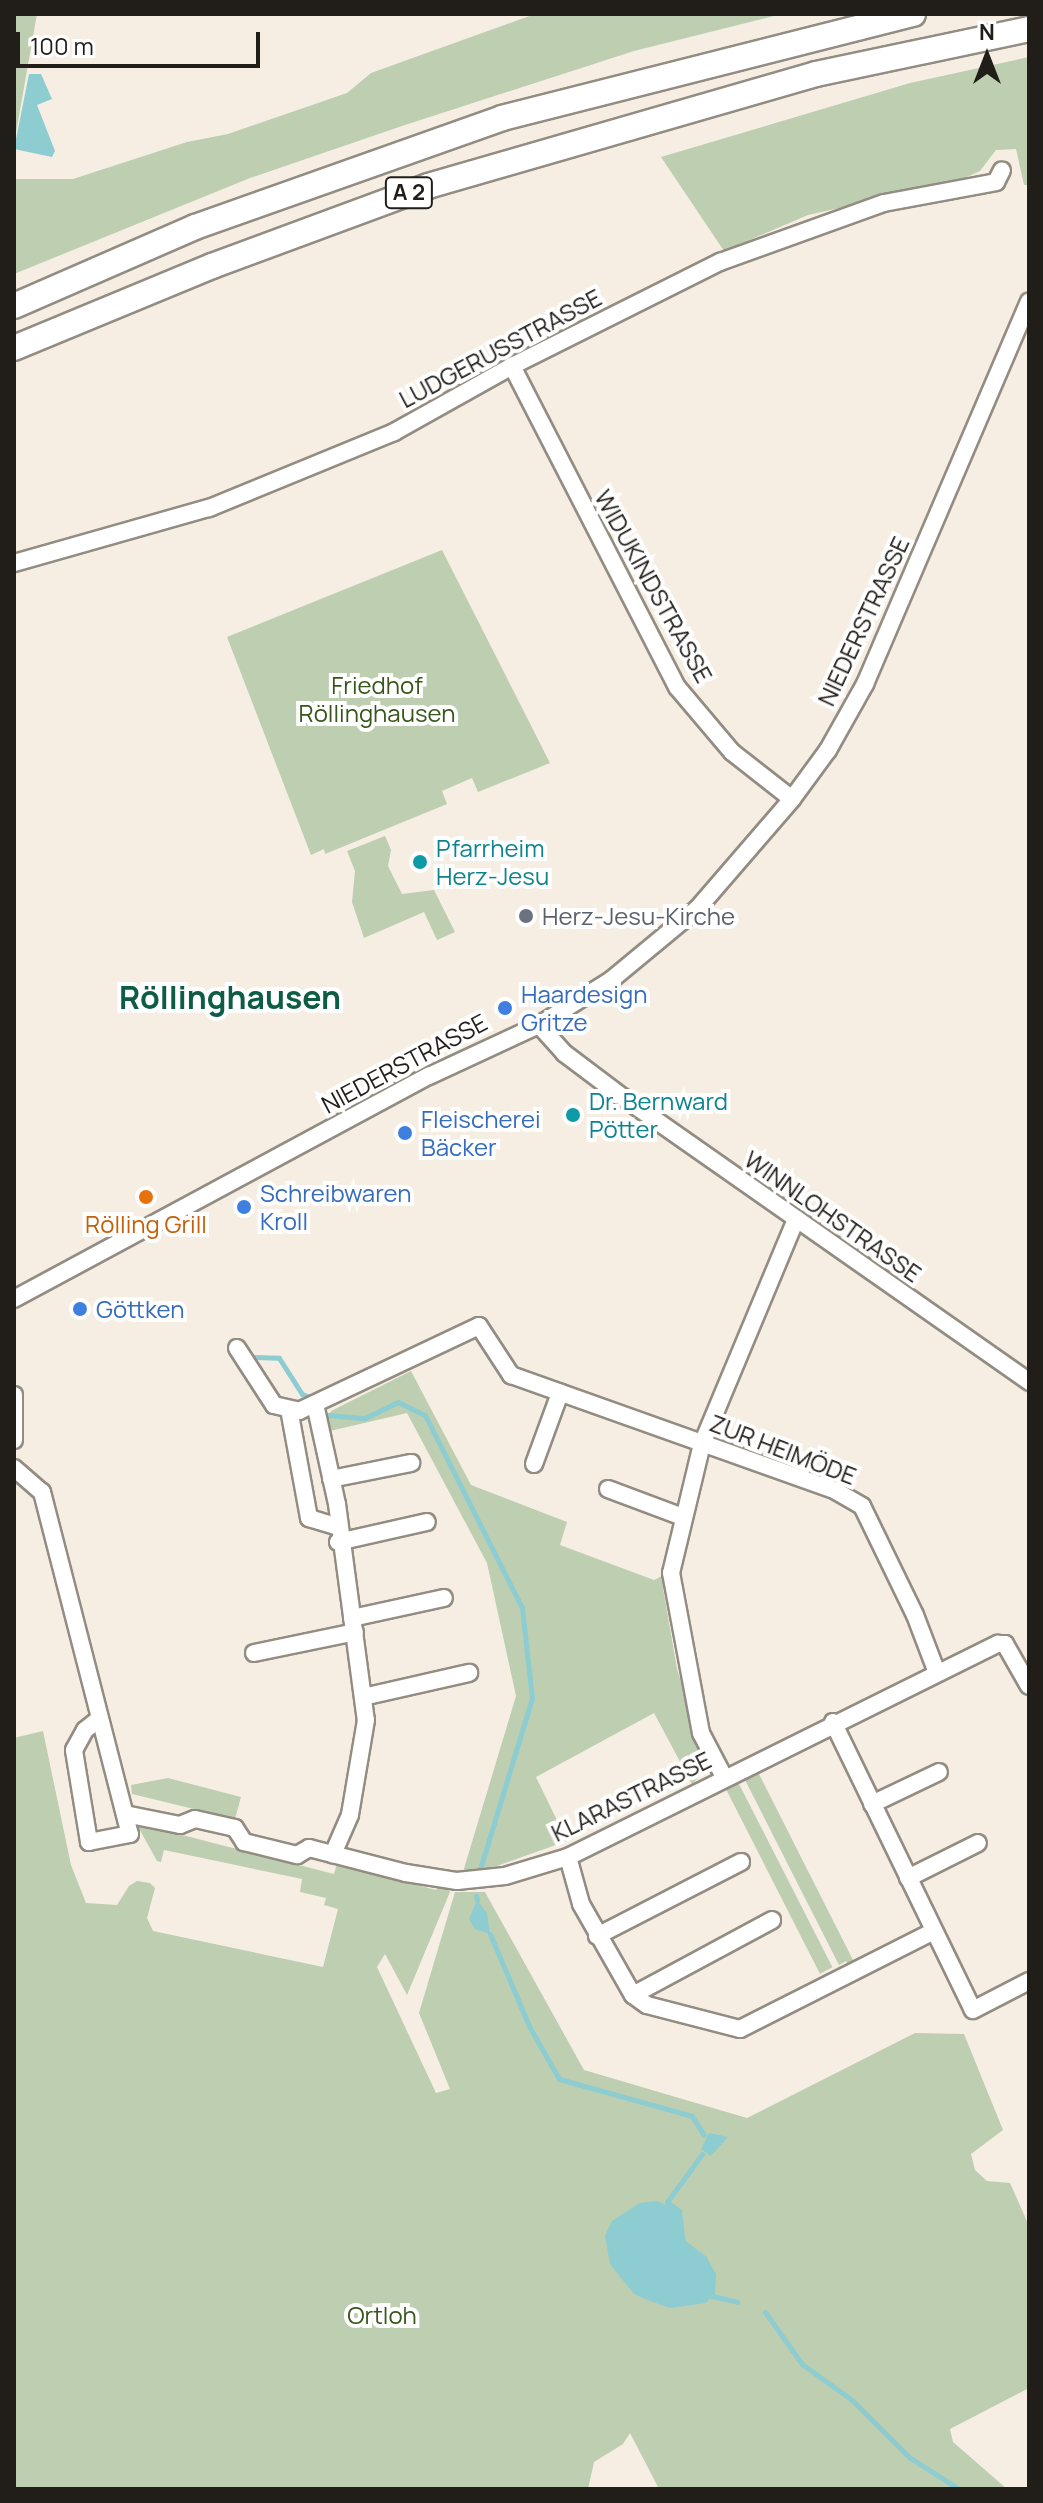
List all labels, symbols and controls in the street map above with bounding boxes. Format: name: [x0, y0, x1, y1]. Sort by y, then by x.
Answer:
scale bar: [20, 16, 264, 66]
north arrow: [947, 16, 1027, 96]
text: N: [979, 17, 995, 47]
text: 100 m: [30, 29, 94, 62]
road number: A 2: [383, 175, 435, 211]
street label: LUDGERUSSTRASSE: [394, 283, 606, 413]
street label: WIDUKINDSTRASSE: [589, 485, 719, 687]
street label: NIEDERSTRASSE: [811, 532, 915, 710]
park label: Friedhof Röllinghausen: [299, 671, 455, 727]
place label: Pfarrheim Herz-Jesu: [436, 834, 549, 890]
marker: Pfarrheim Herz-Jesu: [411, 853, 429, 871]
place label: Herz-Jesu-Kirche: [542, 902, 735, 930]
marker: Herz-Jesu-Kirche: [517, 907, 535, 925]
district label: Röllinghausen: [119, 978, 341, 1016]
place label: Haardesign Gritze: [521, 980, 647, 1036]
marker: Haardesign Gritze: [496, 999, 514, 1017]
street label: NIEDERSTRASSE: [316, 1007, 492, 1119]
place label: Dr. Bernward Pötter: [589, 1087, 728, 1143]
place label: Fleischerei Bäcker: [421, 1105, 541, 1161]
marker: Dr. Bernward Pötter: [564, 1106, 582, 1124]
marker: Fleischerei Bäcker: [396, 1124, 414, 1142]
street label: WINNLOHSTRASSE: [739, 1144, 927, 1288]
place label: Schreibwaren Kroll: [260, 1179, 411, 1235]
marker: Rölling Grill: [137, 1188, 155, 1206]
marker: Schreibwaren Kroll: [235, 1198, 253, 1216]
place label: Rölling Grill: [85, 1210, 207, 1238]
place label: Göttken: [96, 1295, 184, 1323]
marker: Göttken: [71, 1300, 89, 1318]
street label: ZUR HEIMÖDE: [706, 1408, 860, 1490]
street label: KLARASTRASSE: [546, 1745, 716, 1847]
park label: Ortloh: [347, 2301, 417, 2329]

